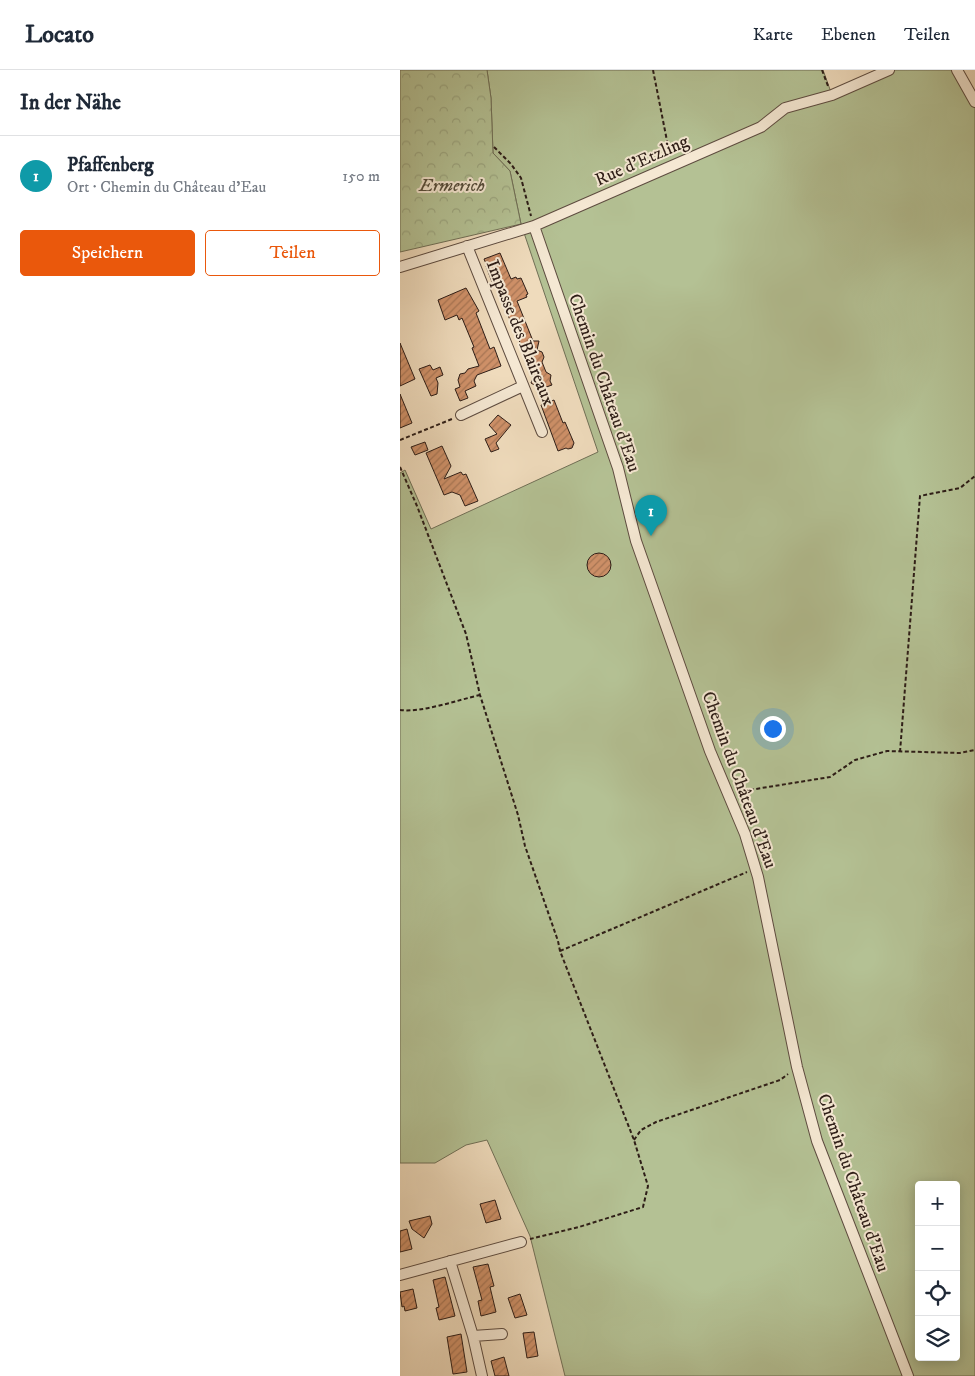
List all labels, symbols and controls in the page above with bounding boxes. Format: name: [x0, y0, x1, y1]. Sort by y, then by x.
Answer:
text: Locato: [25, 20, 94, 50]
text: Karte: [753, 24, 793, 46]
text: Ebenen: [821, 24, 876, 46]
text: Teilen: [904, 24, 950, 46]
text: In der Nähe: [20, 90, 121, 116]
street label: Rue d'Etzling: [592, 131, 692, 191]
text: Pfaffenberg: [67, 154, 154, 177]
text: 1: [33, 166, 39, 186]
text: 150 m: [342, 166, 380, 186]
park label: Ermerich: [418, 175, 485, 197]
text: Ort · Chemin du Château d'Eau: [67, 177, 266, 197]
button: Speichern: [20, 230, 195, 276]
button: Teilen: [205, 230, 380, 276]
street label: Impasse des Blaireaux: [481, 257, 559, 409]
street label: Chemin du Château d'Eau: [563, 291, 645, 475]
pin: 1: [635, 495, 667, 536]
street label: Chemin du Château d'Eau: [697, 688, 781, 872]
your location: [760, 716, 786, 742]
street label: Chemin du Château d'Eau: [812, 1091, 894, 1275]
map controls: [915, 1181, 960, 1361]
button: +: [915, 1181, 960, 1226]
button: −: [915, 1226, 960, 1271]
button: locate: [915, 1271, 960, 1316]
button: layers: [915, 1316, 960, 1361]

